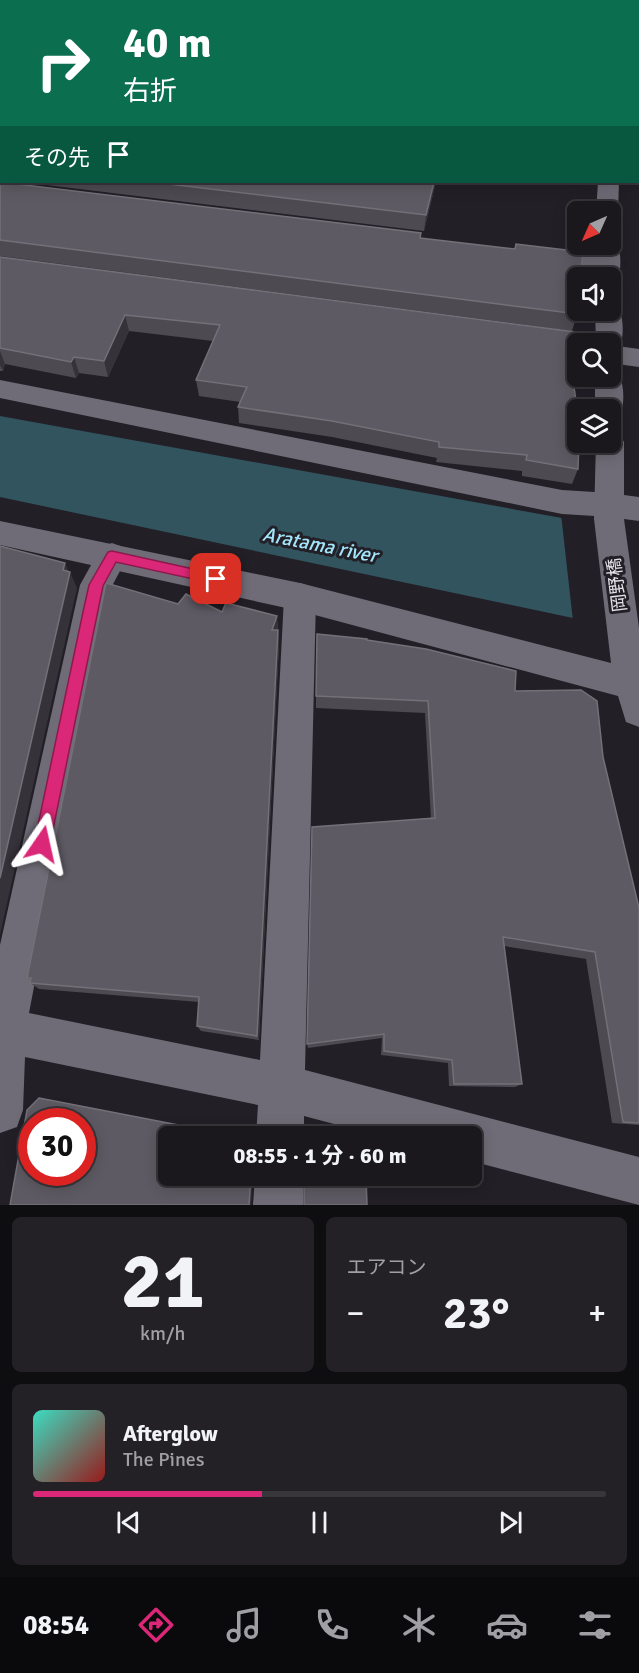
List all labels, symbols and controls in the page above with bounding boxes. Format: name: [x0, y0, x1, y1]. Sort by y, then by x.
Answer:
text: 40 m: [123, 18, 212, 69]
icon: right: [24, 24, 102, 102]
text: 右折: [123, 75, 177, 108]
icon: arrive: [102, 138, 135, 171]
text: その先: [24, 144, 90, 171]
north arrow: [567, 201, 621, 255]
map controls: [567, 201, 621, 453]
button: sound: [567, 267, 621, 321]
button: search: [567, 333, 621, 387]
button: layers: [567, 399, 621, 453]
water label: Aratama river: [261, 522, 382, 569]
pin: [190, 553, 241, 604]
street label: 岡野橋: [603, 557, 631, 613]
icon: arrive: [199, 562, 232, 595]
position arrow: [10, 812, 74, 876]
speed limit sign: 30: [18, 1108, 96, 1186]
text: 08:55 · 1 分 · 60 m: [234, 1142, 406, 1169]
text: 21: [121, 1234, 205, 1330]
text: エアコン: [347, 1255, 427, 1280]
text: 23°: [443, 1286, 510, 1341]
text: −: [347, 1293, 364, 1334]
text: +: [588, 1293, 606, 1334]
text: km/h: [140, 1321, 185, 1346]
text: Afterglow: [123, 1420, 218, 1447]
text: The Pines: [123, 1447, 205, 1472]
icon: previous: [112, 1506, 145, 1539]
icon: pause: [303, 1506, 336, 1539]
icon: next: [494, 1506, 527, 1539]
icon: directions: [135, 1604, 177, 1646]
icon: music: [223, 1604, 265, 1646]
icon: phone: [311, 1604, 353, 1646]
icon: climate: [398, 1604, 440, 1646]
icon: car: [486, 1604, 528, 1646]
icon: filters: [574, 1604, 616, 1646]
text: 08:54: [23, 1609, 89, 1642]

